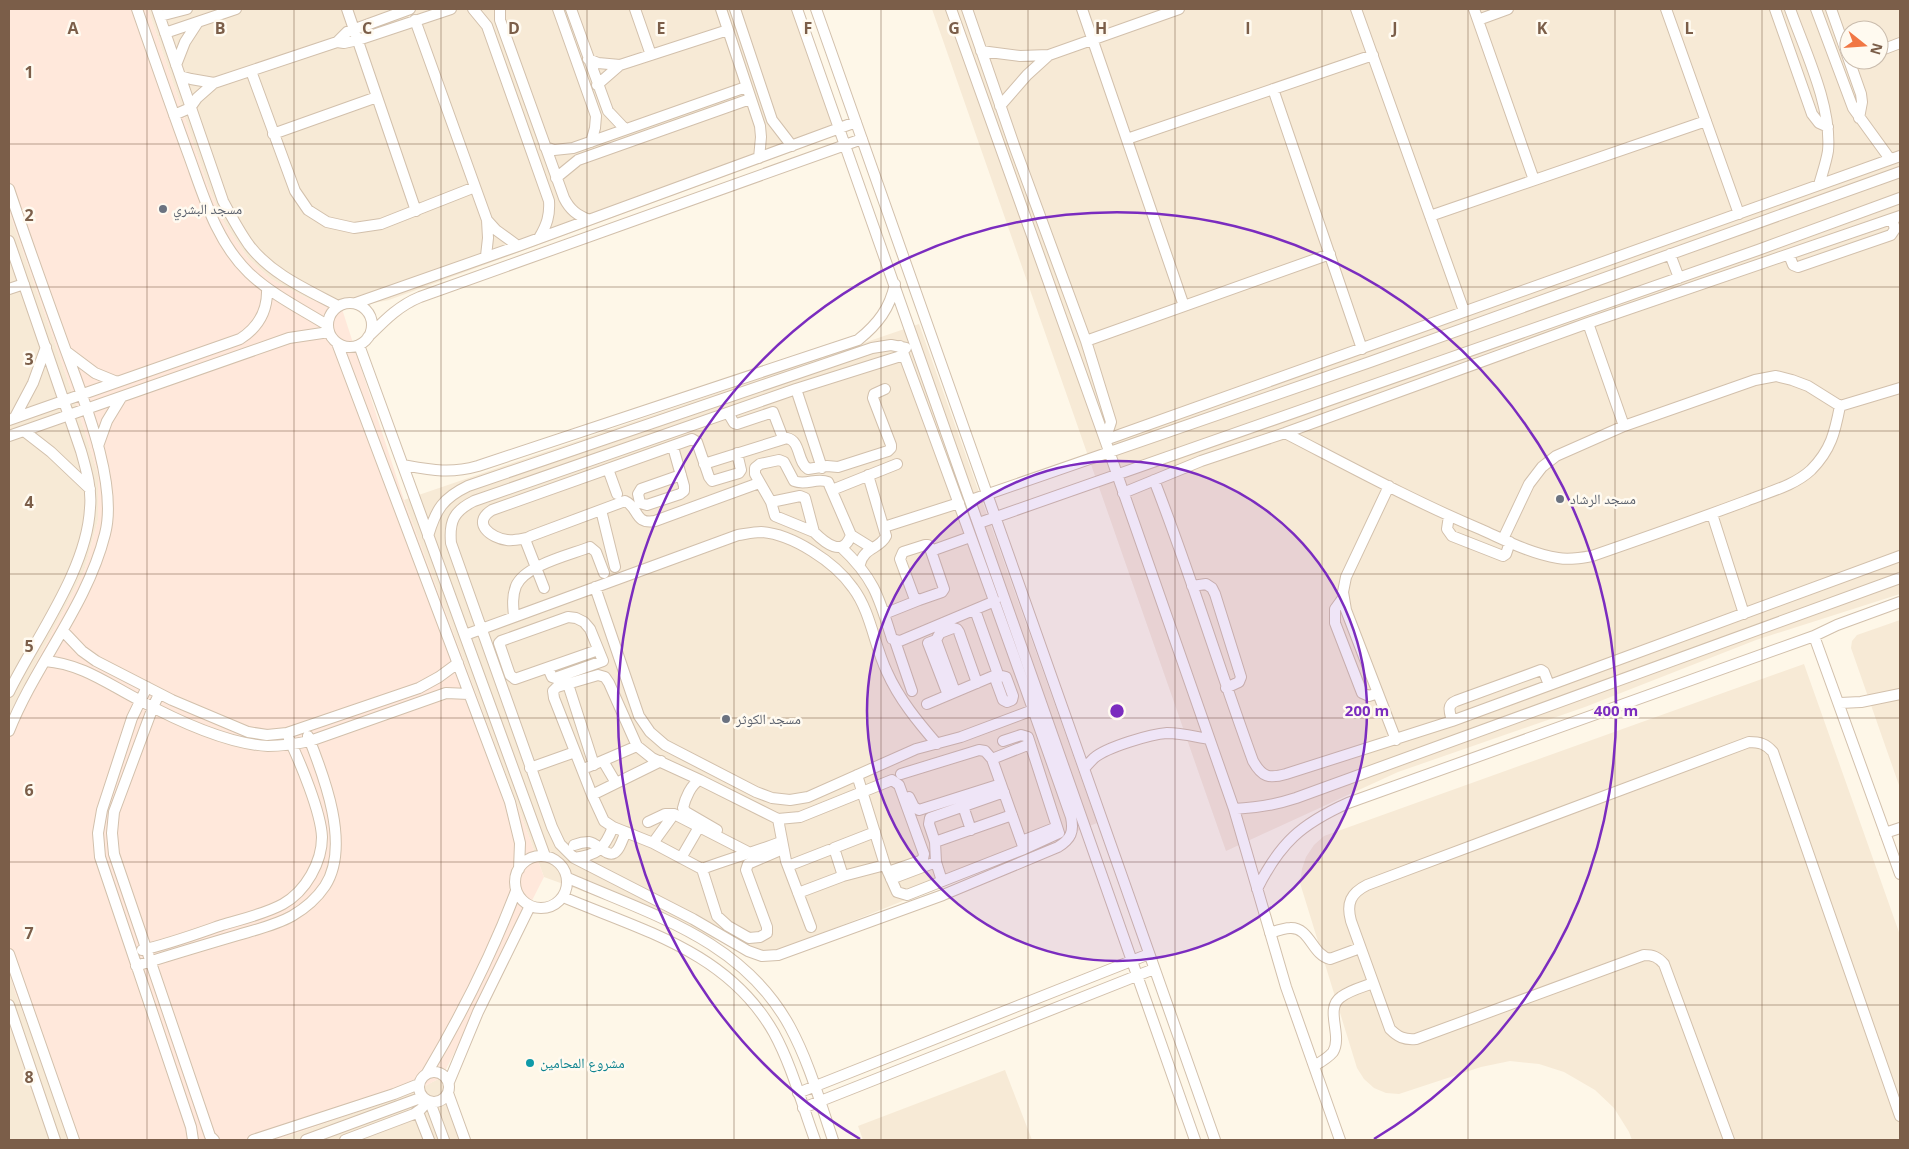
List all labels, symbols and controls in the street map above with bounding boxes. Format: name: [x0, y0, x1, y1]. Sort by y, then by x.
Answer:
text: A: [67, 17, 79, 39]
text: B: [215, 17, 225, 39]
text: C: [362, 17, 372, 39]
text: D: [508, 17, 520, 39]
text: E: [657, 17, 666, 39]
text: F: [804, 17, 812, 39]
text: G: [948, 17, 960, 39]
text: H: [1095, 17, 1107, 39]
text: I: [1245, 17, 1251, 39]
text: J: [1390, 17, 1398, 39]
text: K: [1537, 17, 1548, 39]
text: L: [1684, 17, 1694, 39]
north arrow: [1839, 20, 1889, 70]
text: N: [1866, 41, 1888, 57]
text: 1: [24, 61, 34, 83]
place label: مسجد البشري: [173, 199, 242, 221]
marker: مسجد البشري: [157, 203, 169, 215]
text: 2: [24, 204, 34, 226]
text: 3: [24, 348, 34, 370]
place label: مسجد الرشاد: [1570, 489, 1636, 508]
text: 4: [24, 491, 34, 513]
marker: مسجد الرشاد: [1554, 493, 1566, 505]
text: 5: [24, 635, 34, 657]
text: 200 m: [1345, 700, 1389, 720]
text: 400 m: [1594, 700, 1638, 720]
centre of rings: [1108, 702, 1126, 720]
place label: مسجد الكوثر: [735, 709, 801, 728]
marker: مسجد الكوثر: [720, 713, 732, 725]
text: 6: [24, 779, 34, 801]
text: 7: [24, 922, 34, 944]
place label: مشروع المحامين: [540, 1053, 625, 1073]
marker: مشروع المحامين: [524, 1057, 536, 1069]
text: 8: [24, 1066, 34, 1088]

